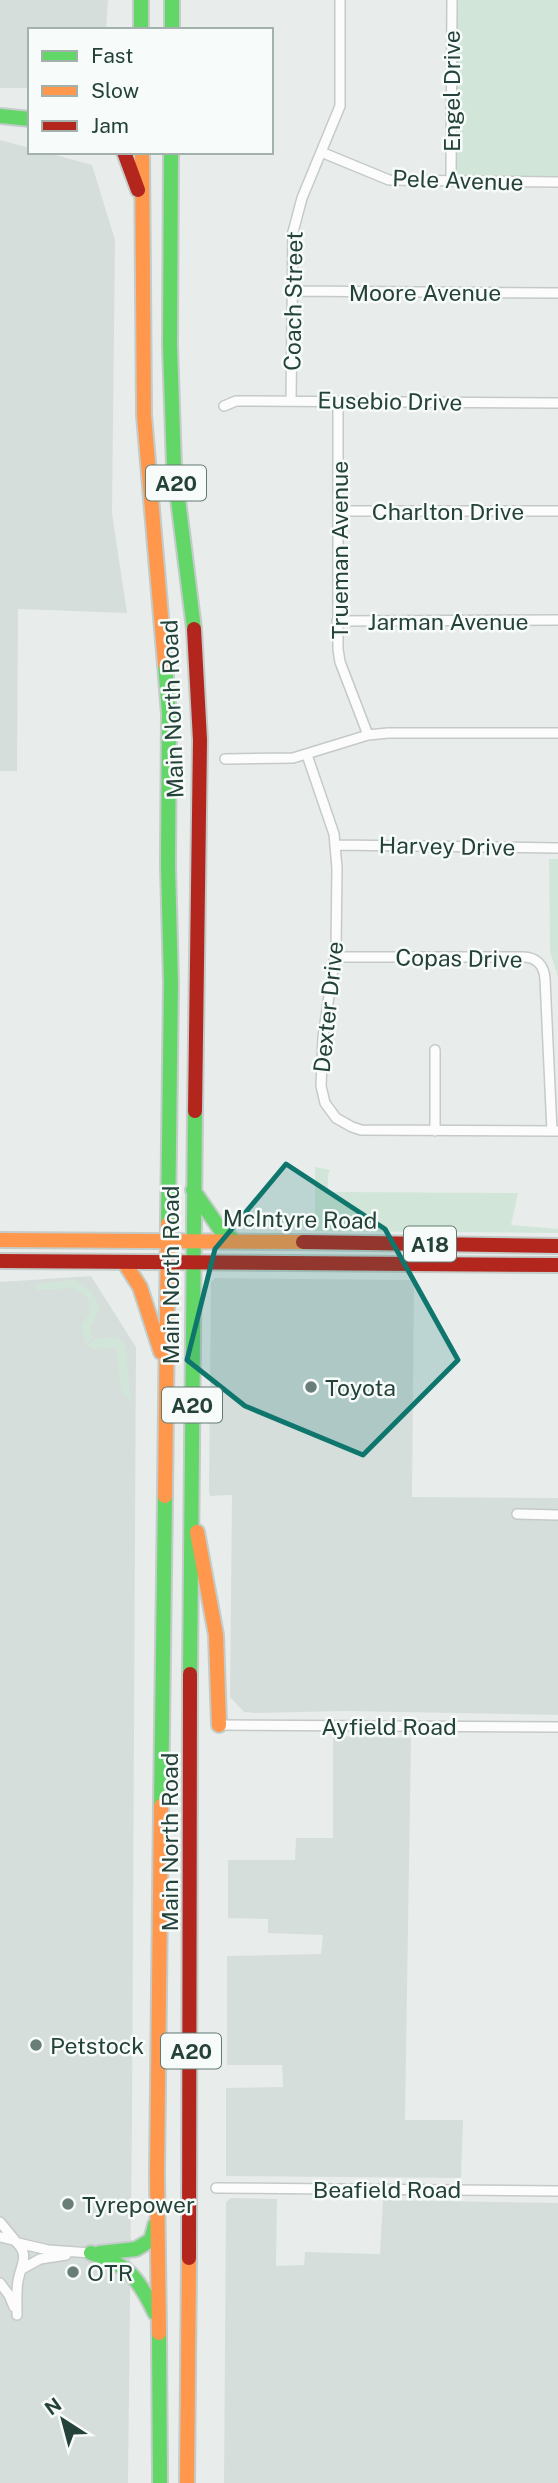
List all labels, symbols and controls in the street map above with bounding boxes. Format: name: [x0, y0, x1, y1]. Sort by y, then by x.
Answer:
legend: [28, 28, 273, 154]
street label: Engel Drive: [438, 30, 465, 152]
text: Fast: [91, 43, 133, 68]
text: Slow: [91, 78, 139, 103]
text: Jam: [91, 113, 129, 138]
street label: Pele Avenue: [392, 164, 524, 196]
street label: Coach Street: [278, 231, 308, 371]
street label: Moore Avenue: [349, 279, 501, 306]
street label: Eusebio Drive: [317, 386, 463, 416]
street label: Trueman Avenue: [326, 461, 353, 639]
road number: A20: [146, 466, 206, 500]
street label: Charlton Drive: [372, 498, 524, 525]
street label: Jarman Avenue: [367, 608, 529, 635]
street label: Main North Road: [155, 619, 189, 799]
street label: Harvey Drive: [378, 831, 516, 861]
street label: Dexter Drive: [308, 940, 348, 1074]
street label: Copas Drive: [395, 943, 523, 973]
street label: Main North Road: [157, 1186, 184, 1364]
street label: McIntyre Road: [222, 1204, 378, 1234]
road number: A18: [404, 1226, 456, 1262]
place label: Toyota: [325, 1374, 396, 1401]
marker: Toyota: [303, 1379, 319, 1395]
road number: A20: [162, 1388, 222, 1422]
street label: Ayfield Road: [321, 1713, 457, 1740]
street label: Main North Road: [156, 1753, 183, 1931]
place label: Petstock: [50, 2032, 144, 2059]
road number: A20: [161, 2034, 221, 2068]
marker: Petstock: [28, 2037, 44, 2053]
street label: Beafield Road: [313, 2176, 461, 2203]
place label: Tyrepower: [82, 2191, 195, 2218]
marker: Tyrepower: [60, 2196, 76, 2212]
place label: OTR: [87, 2259, 133, 2286]
marker: OTR: [65, 2264, 81, 2280]
north arrow: [28, 2385, 98, 2455]
text: N: [41, 2393, 65, 2420]

